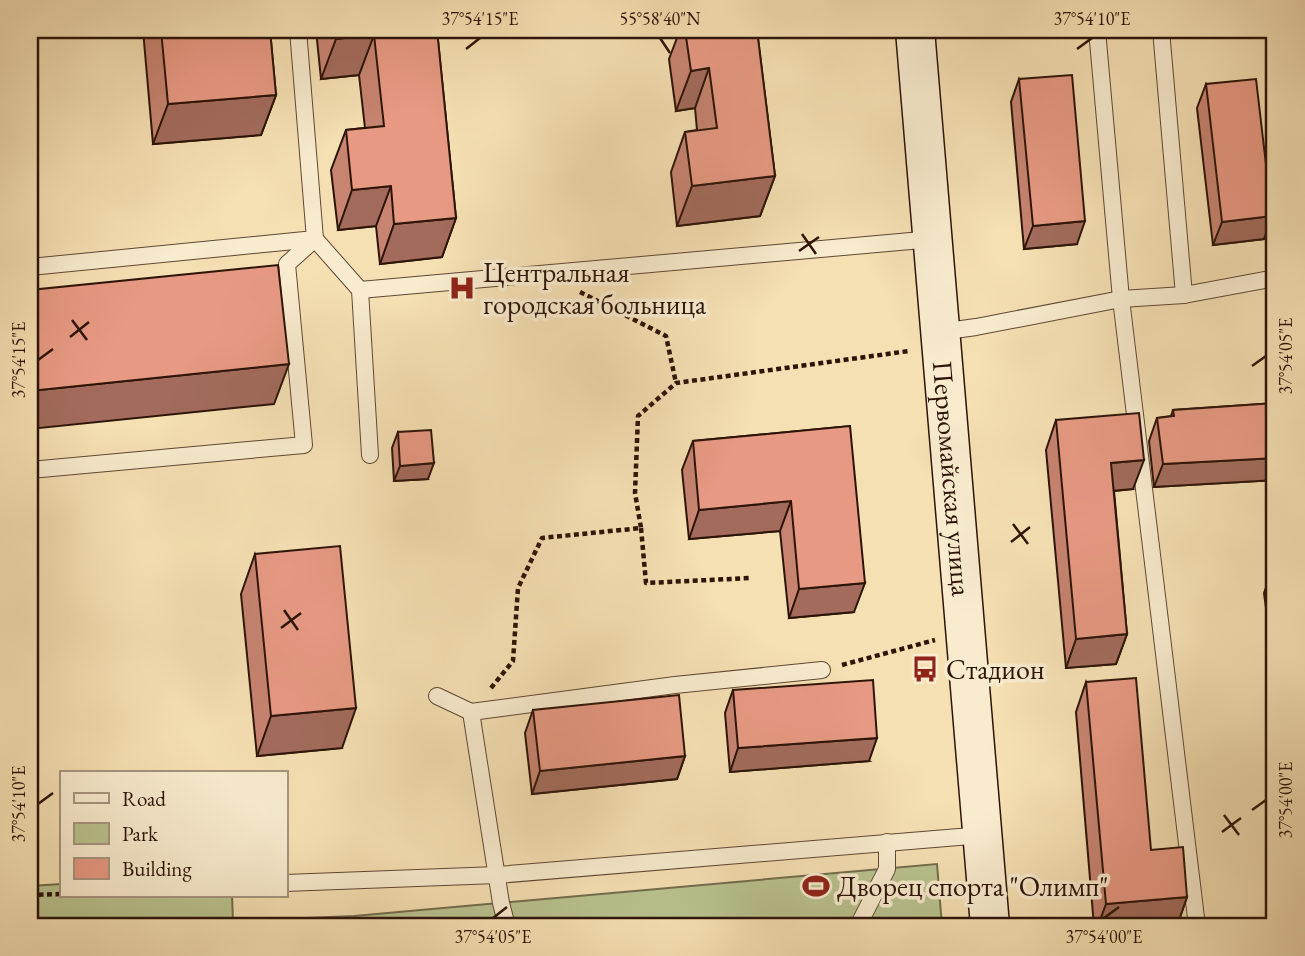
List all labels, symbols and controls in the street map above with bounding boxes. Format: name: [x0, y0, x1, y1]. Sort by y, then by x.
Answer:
text: 37°54'15"E: [442, 7, 518, 30]
text: 55°58'40"N: [620, 7, 701, 30]
text: 37°54'10"E: [1054, 7, 1130, 30]
place label: Центральная городская больница: [483, 254, 707, 322]
hospital icon: Центральная городская больница: [447, 273, 477, 303]
text: 37°54'05"E: [1274, 318, 1297, 394]
text: 37°54'15"E: [7, 322, 30, 398]
street label: Первомайская улица: [925, 359, 980, 599]
place label: Стадион: [946, 651, 1045, 687]
bus stop icon: Стадион: [910, 654, 940, 684]
text: 37°54'00"E: [1274, 762, 1297, 838]
text: 37°54'10"E: [7, 766, 30, 842]
legend: [60, 771, 287, 897]
text: Road: [122, 785, 166, 812]
text: Park: [122, 820, 159, 847]
text: Building: [122, 855, 192, 882]
place label: Дворец спорта "Олимп": [837, 868, 1109, 904]
sports icon: Дворец спорта "Олимп": [801, 871, 831, 901]
text: 37°54'05"E: [455, 925, 531, 948]
text: 37°54'00"E: [1066, 925, 1142, 948]

